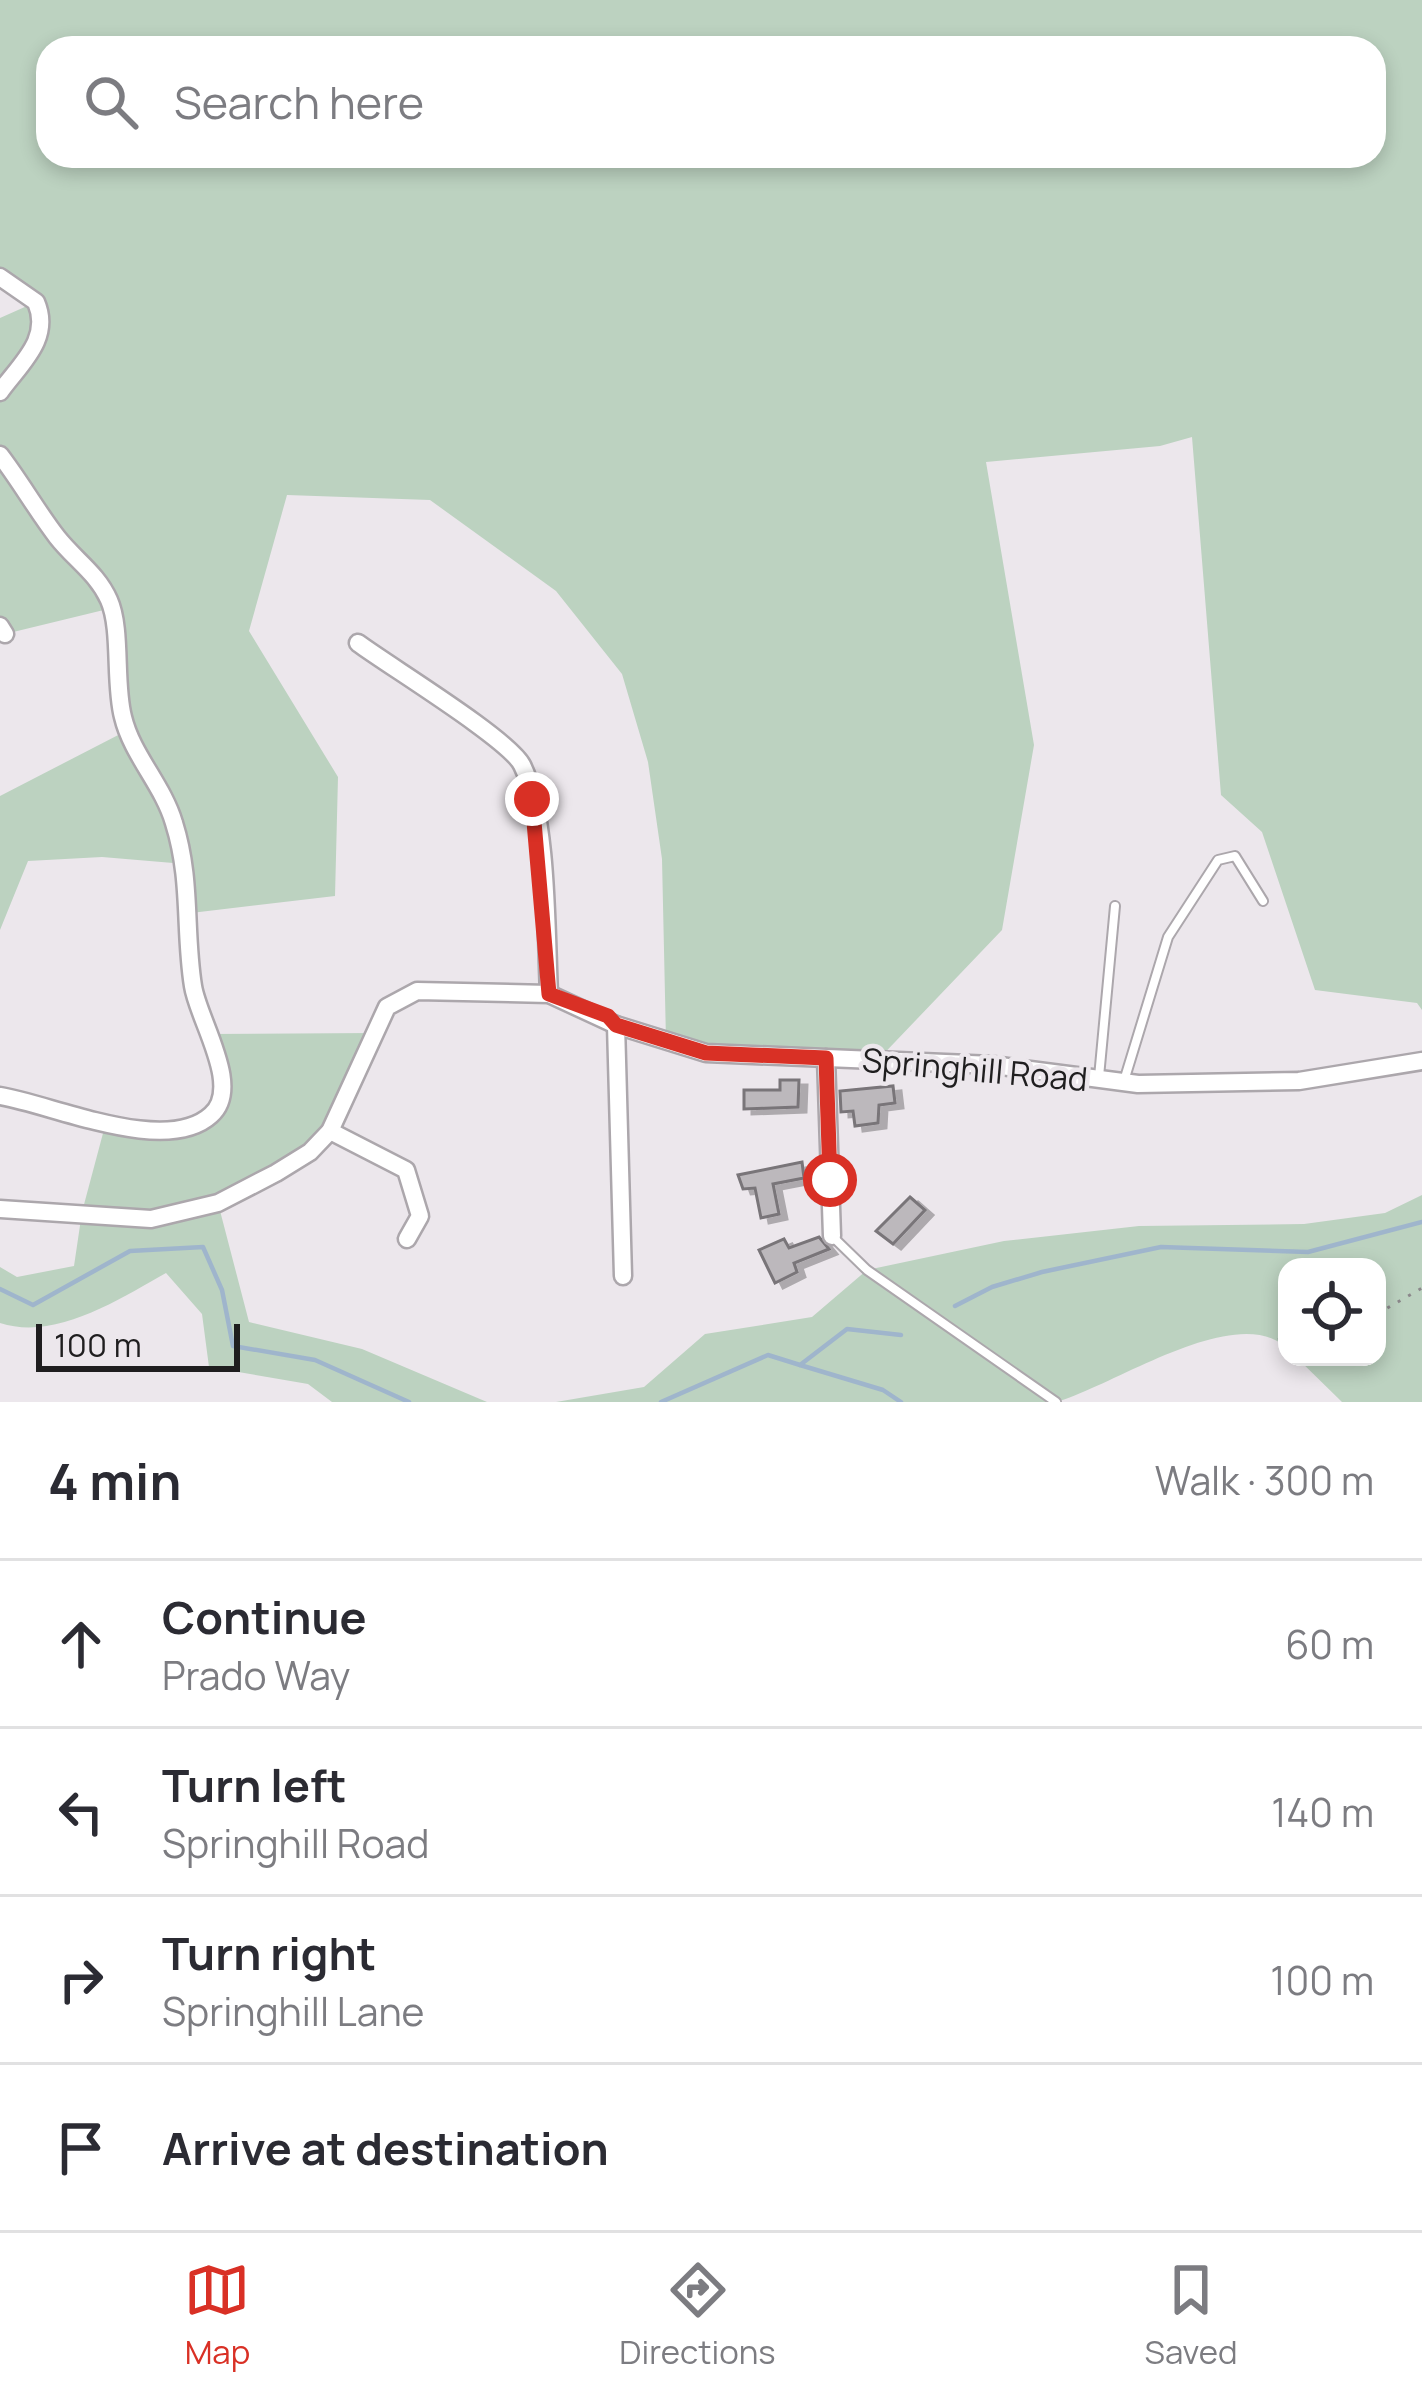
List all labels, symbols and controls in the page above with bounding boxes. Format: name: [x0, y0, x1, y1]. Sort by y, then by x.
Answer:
search box: [36, 36, 1386, 168]
icon: search: [78, 69, 144, 135]
text: Search here: [174, 71, 424, 133]
route end: [505, 772, 559, 826]
street label: Springhill Road: [860, 1037, 1090, 1101]
route start: [803, 1153, 857, 1207]
map controls: [1278, 1258, 1386, 1366]
button: locate: [1278, 1258, 1386, 1366]
scale bar: [36, 1318, 240, 1371]
text: 100 m: [54, 1322, 142, 1367]
text: 4 min: [48, 1446, 181, 1515]
text: Walk · 300 m: [1155, 1453, 1374, 1507]
text: Continue: [162, 1586, 367, 1648]
icon: ahead: [48, 1611, 114, 1677]
text: 60 m: [1285, 1617, 1374, 1671]
text: Prado Way: [162, 1648, 350, 1702]
text: Turn left: [162, 1754, 347, 1816]
icon: left: [48, 1779, 114, 1845]
text: 140 m: [1271, 1785, 1374, 1839]
text: Springhill Road: [162, 1816, 429, 1870]
text: Turn right: [162, 1922, 376, 1984]
icon: right: [48, 1947, 114, 2013]
text: 100 m: [1270, 1953, 1374, 2007]
text: Springhill Lane: [162, 1984, 424, 2038]
icon: arrive: [48, 2115, 114, 2181]
text: Arrive at destination: [162, 2117, 609, 2179]
tab: Map: [184, 2257, 250, 2374]
tab: Directions: [619, 2257, 776, 2374]
tab: Saved: [1145, 2257, 1238, 2374]

